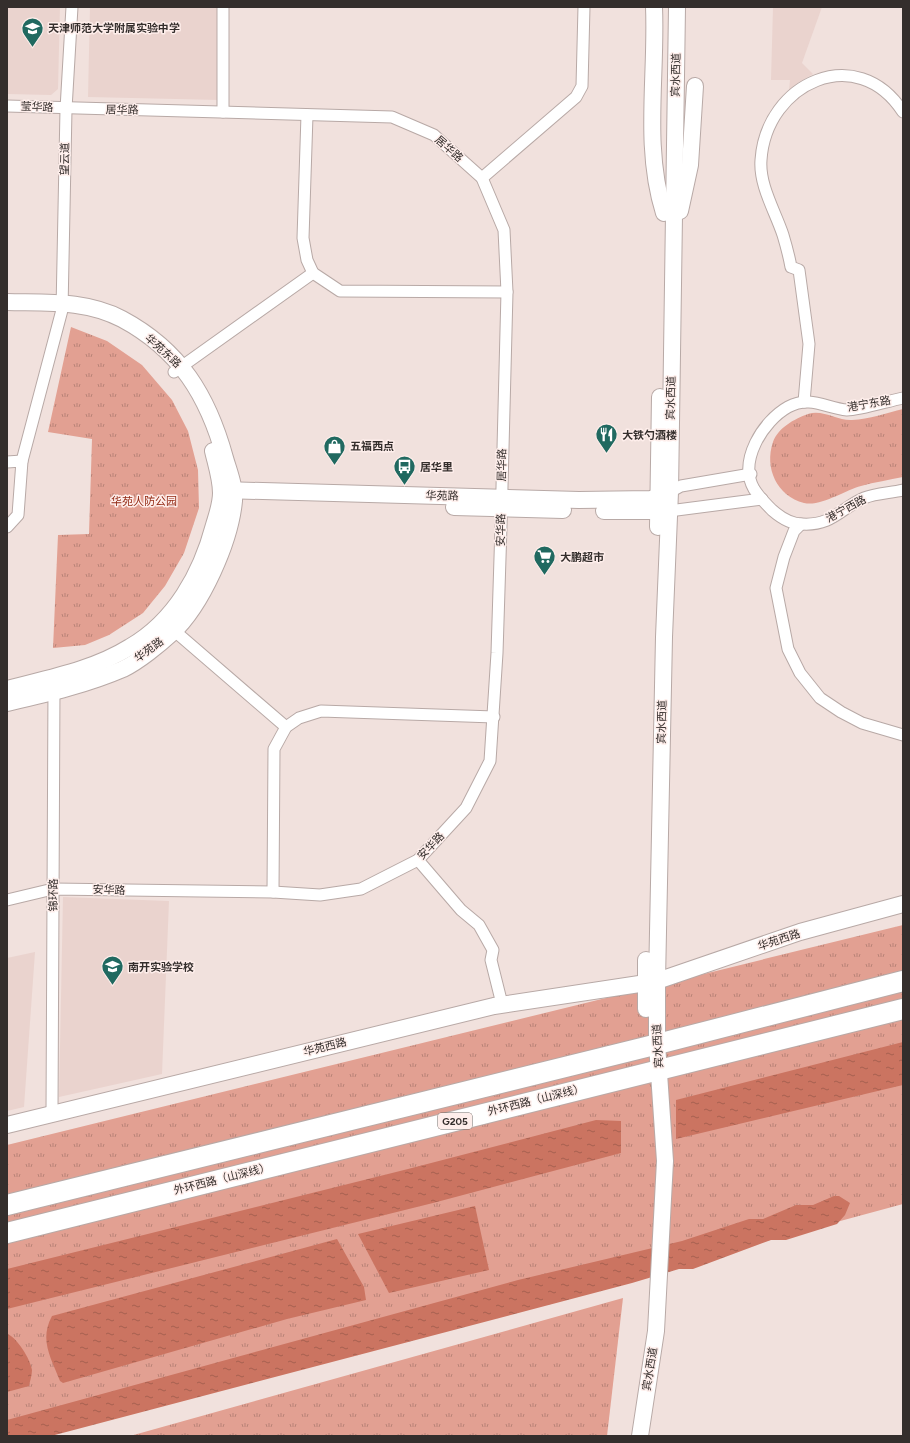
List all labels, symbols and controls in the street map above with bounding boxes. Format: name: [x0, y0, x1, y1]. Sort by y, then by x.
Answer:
school or university icon: 天津师范大学附属实验中学: [20, 15, 46, 48]
place label: 天津师范大学附属实验中学: [48, 22, 180, 35]
street label: 宾水西道: [669, 53, 683, 97]
street label: 莹华路: [20, 100, 54, 114]
street label: 居华路: [105, 103, 139, 117]
street label: 居华路: [432, 133, 466, 165]
street label: 望云道: [58, 142, 72, 176]
street label: 华苑东路: [142, 331, 184, 371]
street label: 宾水西道: [664, 376, 678, 420]
street label: 港宁东路: [846, 394, 892, 414]
restaurant icon: 大铁勺酒楼: [594, 422, 620, 455]
place label: 大铁勺酒楼: [622, 429, 677, 442]
shop icon: 五福西点: [321, 433, 347, 466]
place label: 五福西点: [350, 440, 394, 453]
street label: 居华路: [495, 448, 509, 482]
bus stop icon: 居华里: [391, 454, 417, 487]
place label: 居华里: [420, 461, 453, 474]
street label: 华苑路: [425, 489, 459, 503]
street label: 港宁西路: [824, 493, 868, 525]
park label: 华苑人防公园: [111, 495, 177, 508]
street label: 安华路: [494, 513, 508, 547]
supermarket icon: 大鹏超市: [531, 544, 557, 577]
place label: 大鹏超市: [560, 551, 604, 564]
street label: 华苑路: [132, 635, 166, 665]
street label: 宾水西道: [655, 700, 669, 744]
street label: 安华路: [415, 830, 447, 862]
street label: 锦环路: [47, 879, 60, 912]
street label: 安华路: [92, 883, 126, 897]
street label: 华苑西路: [756, 927, 802, 953]
school or university icon: 南开实验学校: [100, 954, 126, 987]
place label: 南开实验学校: [128, 961, 194, 974]
street label: 宾水西道: [650, 1024, 666, 1068]
street label: 华苑西路: [302, 1035, 348, 1059]
street label: 外环西路（山深线）: [486, 1082, 586, 1118]
road number: G205: [438, 1113, 472, 1129]
street label: 外环西路（山深线）: [172, 1161, 272, 1197]
street label: 宾水西道: [640, 1346, 660, 1392]

